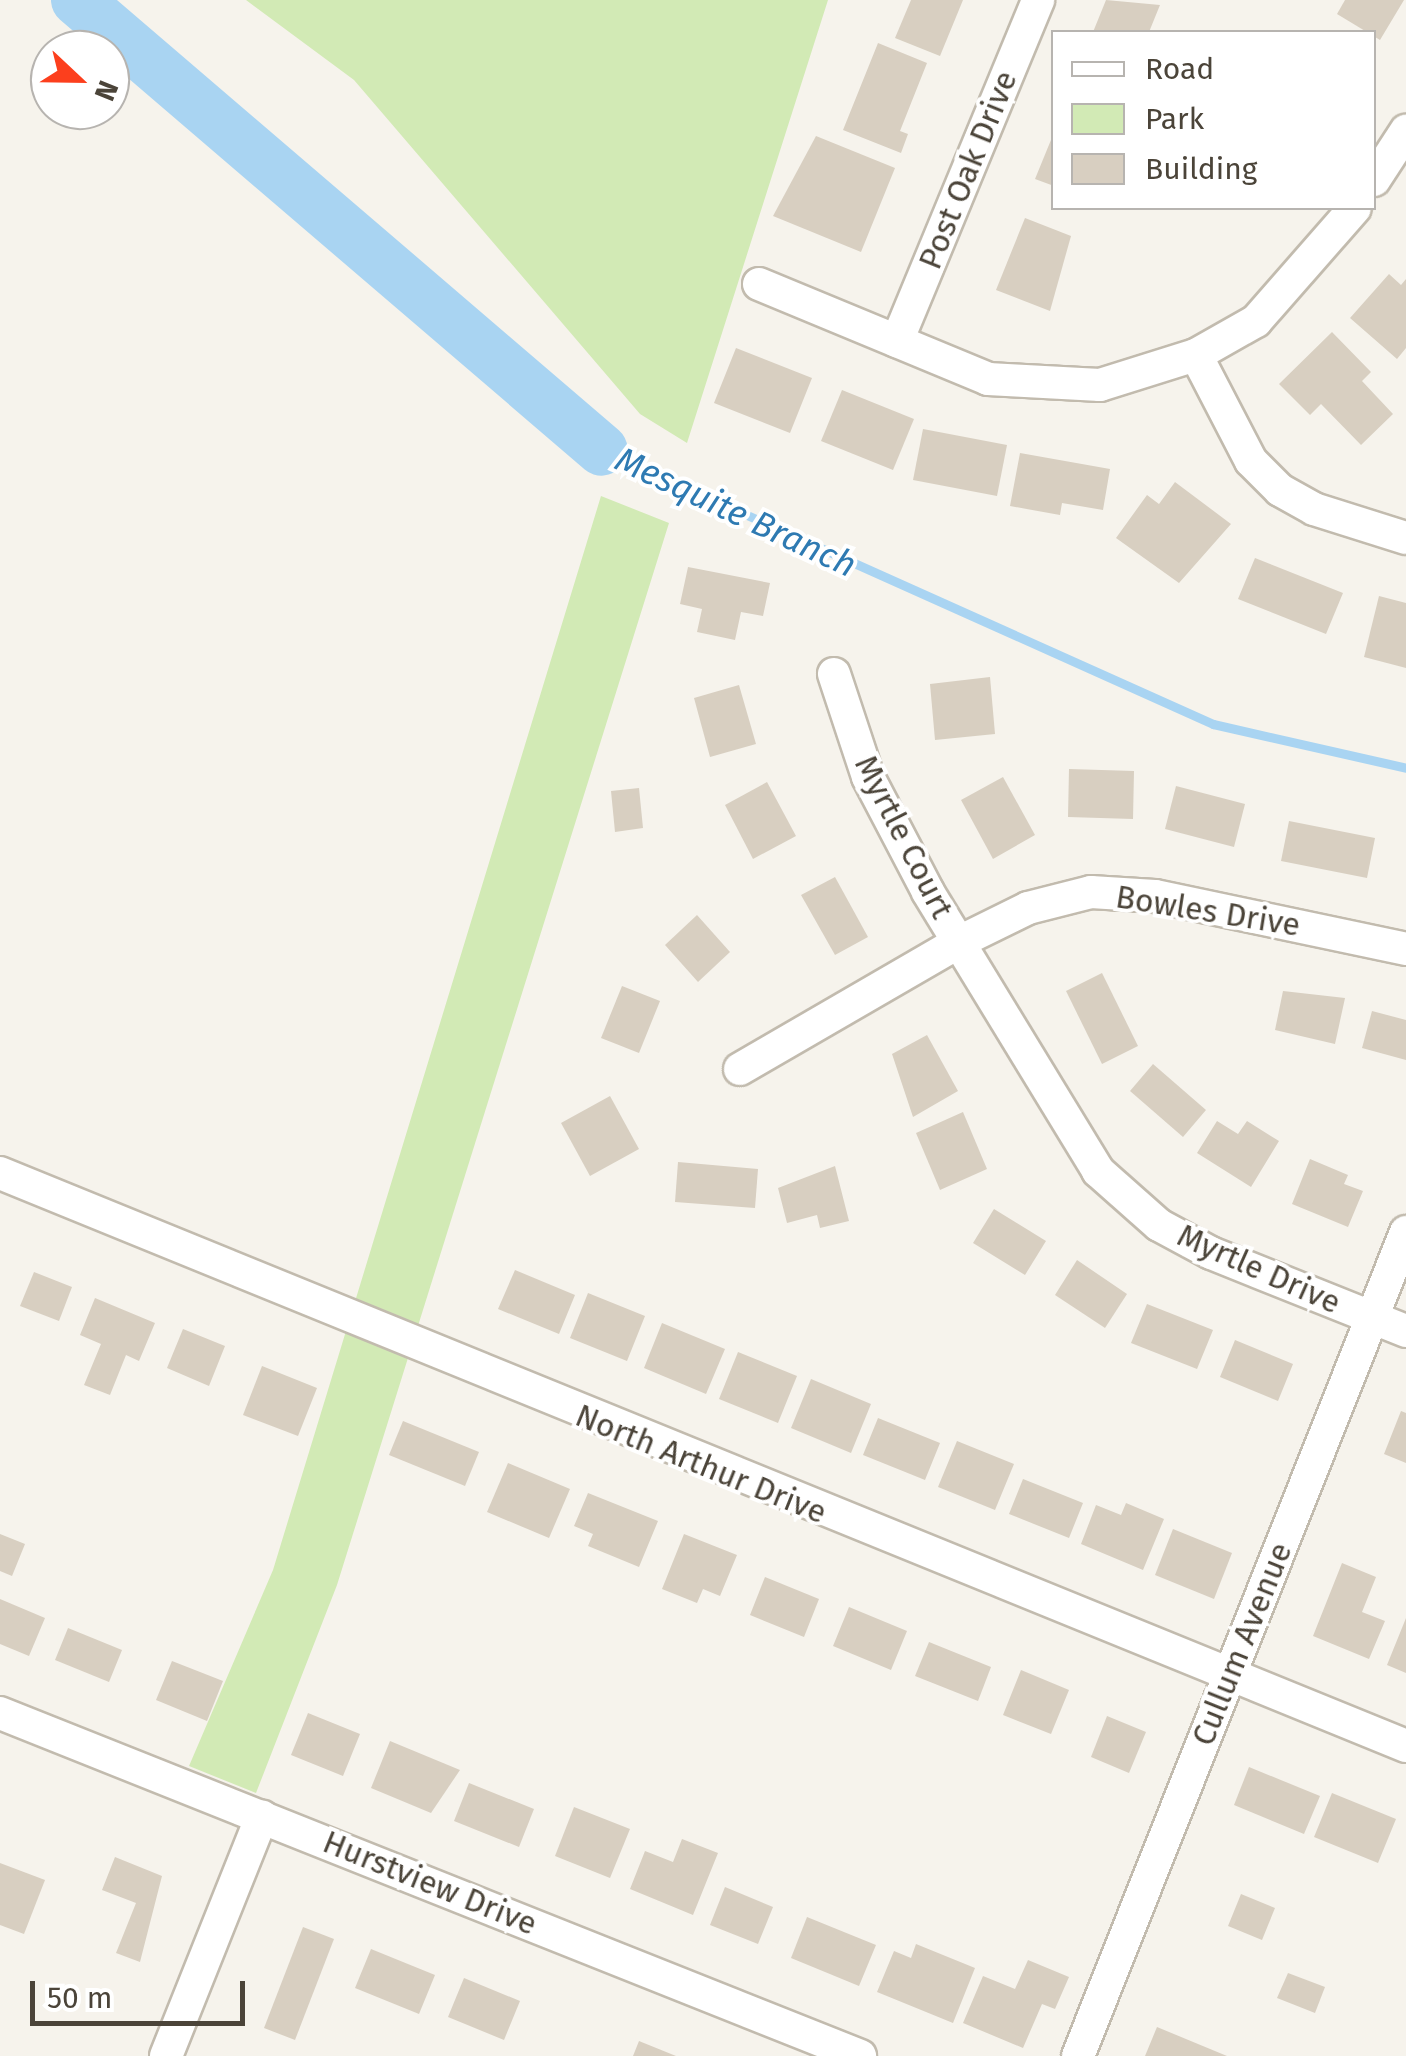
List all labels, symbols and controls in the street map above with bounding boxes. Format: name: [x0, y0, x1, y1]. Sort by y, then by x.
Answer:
north arrow: [30, 30, 130, 130]
legend: [1051, 30, 1376, 210]
text: Road: [1145, 51, 1214, 87]
street label: Post Oak Drive: [911, 65, 1025, 275]
text: N: [88, 76, 125, 105]
text: Park: [1145, 101, 1204, 137]
text: Building: [1145, 151, 1257, 187]
water label: Mesquite Branch: [609, 438, 863, 586]
street label: Myrtle Court: [847, 749, 961, 925]
street label: Bowles Drive: [1113, 877, 1303, 945]
street label: Myrtle Drive: [1172, 1216, 1346, 1322]
street label: North Arthur Drive: [570, 1396, 832, 1532]
street label: Cullum Avenue: [1184, 1537, 1300, 1751]
street label: Hurstview Drive: [317, 1823, 543, 1943]
scale bar: [35, 1961, 250, 2023]
text: 50 m: [47, 1980, 112, 2016]

